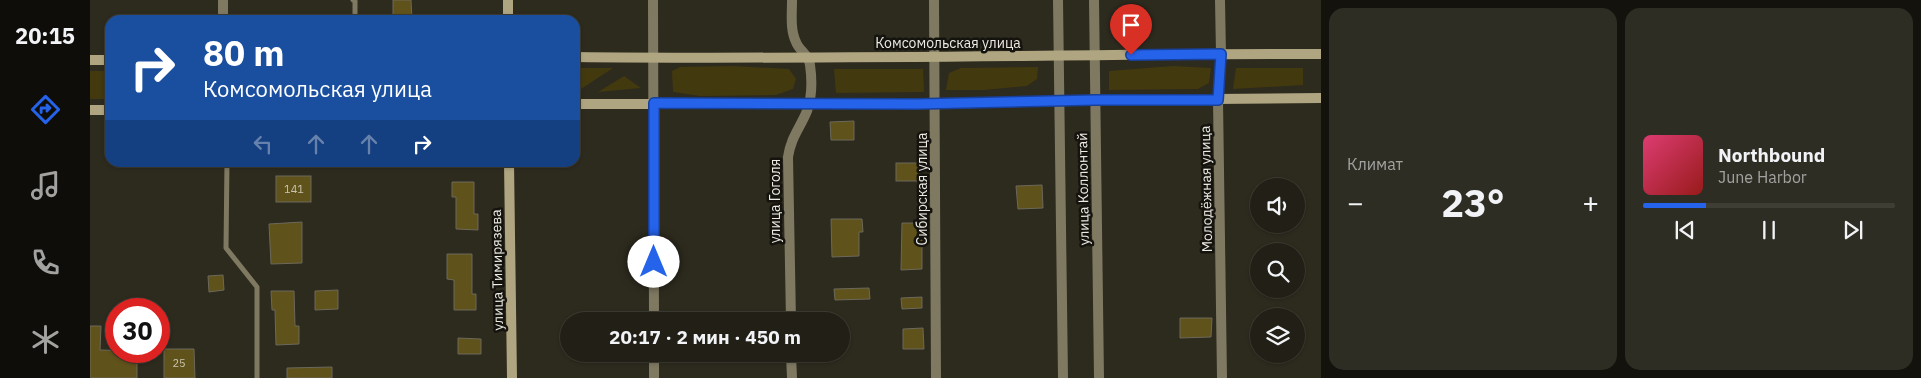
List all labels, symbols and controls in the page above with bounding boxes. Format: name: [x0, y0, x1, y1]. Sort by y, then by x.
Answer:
pin: [1110, 4, 1152, 55]
icon: arrive: [1117, 11, 1145, 39]
text: 20:15: [15, 21, 75, 50]
text: 80 m: [203, 30, 285, 76]
street label: Комсомольская улица: [875, 34, 1021, 52]
icon: right: [120, 35, 185, 100]
text: Комсомольская улица: [203, 74, 432, 103]
icon: directions: [28, 92, 63, 127]
street label: Молодёжная улица: [1196, 125, 1216, 253]
icon: left: [249, 130, 277, 158]
icon: ahead: [302, 130, 330, 158]
icon: ahead: [355, 130, 383, 158]
icon: right: [408, 130, 436, 158]
street label: Сибирская улица: [913, 132, 931, 245]
street label: улица Коллонтай: [1073, 132, 1093, 246]
text: Northbound: [1718, 143, 1825, 167]
text: Климат: [1347, 154, 1403, 174]
street label: улица Гоголя: [766, 159, 784, 243]
text: June Harbor: [1718, 167, 1807, 187]
icon: music: [28, 168, 63, 203]
map controls: [1250, 178, 1305, 363]
button: sound: [1250, 178, 1305, 233]
text: 23°: [1441, 178, 1505, 227]
house number: 141: [284, 182, 304, 196]
text: −: [1347, 184, 1364, 221]
text: +: [1582, 184, 1599, 221]
street label: улица Тимирязева: [487, 209, 507, 331]
icon: previous: [1671, 216, 1699, 244]
icon: pause: [1755, 216, 1783, 244]
icon: next: [1839, 216, 1867, 244]
position arrow: [627, 235, 679, 287]
button: search: [1250, 243, 1305, 298]
icon: phone: [28, 245, 63, 280]
speed limit sign: 30: [105, 298, 170, 363]
button: layers: [1250, 308, 1305, 363]
icon: climate: [28, 322, 63, 357]
text: 20:17 · 2 мин · 450 m: [609, 325, 801, 349]
house number: 25: [172, 356, 186, 370]

